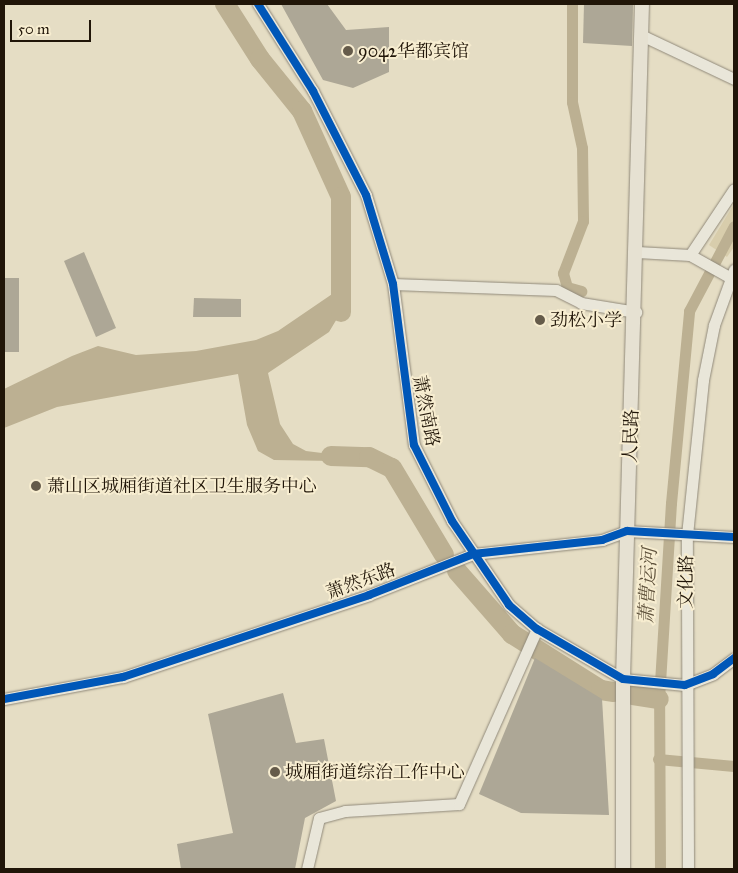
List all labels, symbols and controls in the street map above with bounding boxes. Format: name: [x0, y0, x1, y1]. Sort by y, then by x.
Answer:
scale bar: [12, 10, 94, 42]
text: 50 m: [18, 20, 50, 38]
place label: 9042华都宾馆: [358, 40, 469, 62]
marker: 9042华都宾馆: [342, 45, 354, 57]
place label: 劲松小学: [550, 309, 622, 331]
marker: 劲松小学: [534, 314, 546, 326]
street label: 萧然南路: [409, 374, 443, 448]
street label: 人民路: [619, 409, 643, 463]
place label: 萧山区城厢街道社区卫生服务中心: [47, 475, 317, 497]
marker: 萧山区城厢街道社区卫生服务中心: [29, 479, 43, 493]
water label: 萧曹运河: [635, 547, 661, 625]
street label: 文化路: [675, 555, 697, 609]
street label: 萧然东路: [323, 559, 399, 603]
place label: 城厢街道综治工作中心: [285, 761, 465, 783]
marker: 城厢街道综治工作中心: [269, 766, 281, 778]

